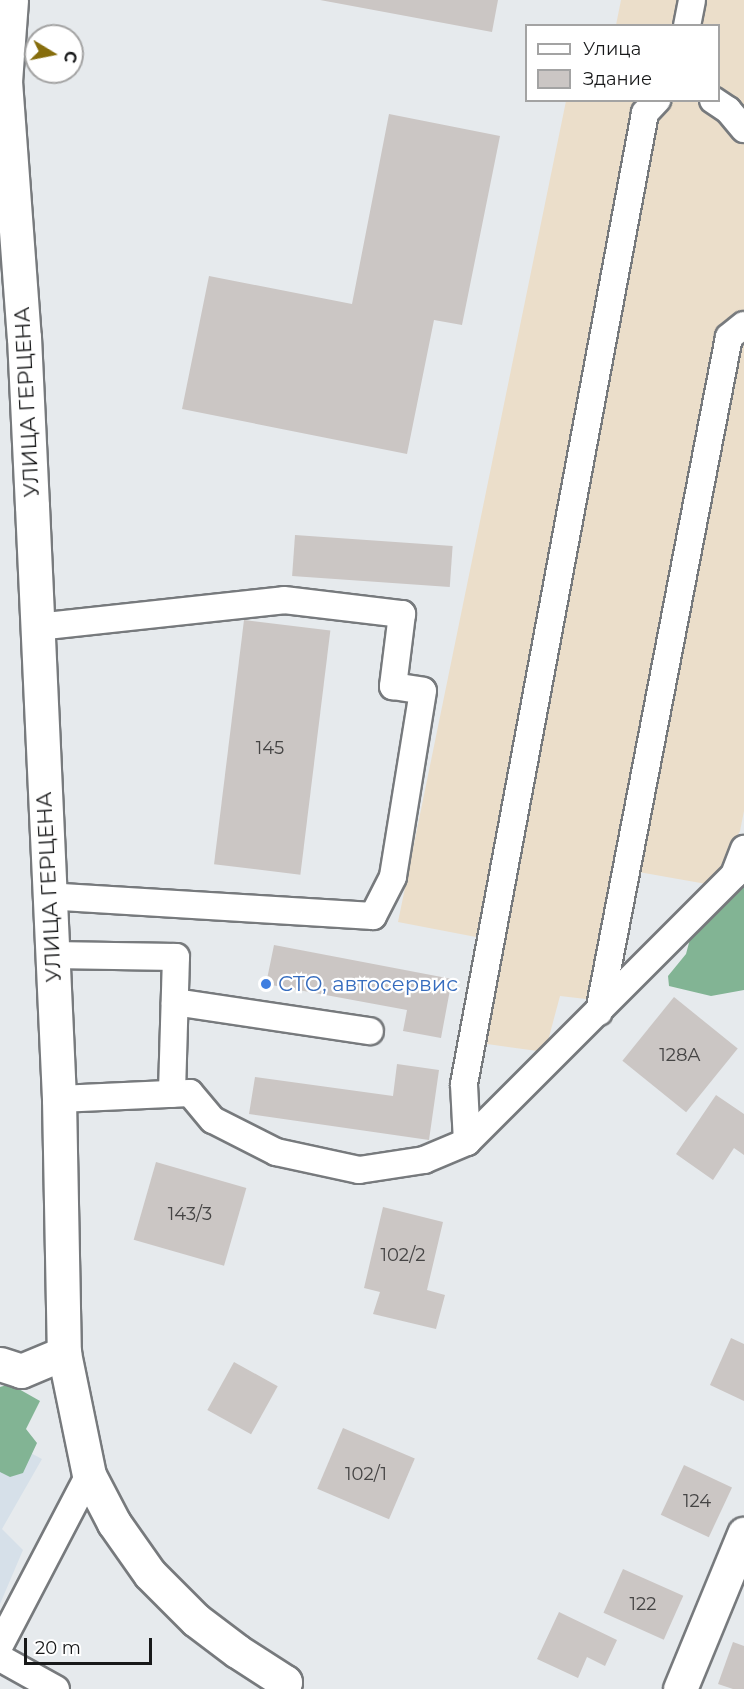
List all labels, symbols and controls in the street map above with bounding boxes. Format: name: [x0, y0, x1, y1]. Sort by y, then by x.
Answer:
north arrow: [24, 24, 84, 84]
legend: [525, 24, 720, 102]
text: Улица: [583, 38, 641, 60]
text: С: [60, 49, 81, 64]
text: Здание: [583, 68, 652, 90]
street label: УЛИЦА ГЕРЦЕНА: [9, 306, 45, 498]
house number: 145: [256, 737, 284, 759]
street label: УЛИЦА ГЕРЦЕНА: [31, 791, 67, 983]
place label: СТО, автосервис: [278, 971, 458, 997]
marker: СТО, автосервис: [259, 977, 273, 991]
house number: 128А: [659, 1044, 701, 1066]
house number: 143/3: [168, 1203, 212, 1225]
house number: 102/2: [380, 1244, 426, 1266]
house number: 102/1: [345, 1463, 387, 1485]
house number: 124: [683, 1490, 711, 1512]
house number: 122: [630, 1593, 656, 1615]
scale bar: [27, 1626, 154, 1664]
text: 20 m: [35, 1637, 81, 1659]

